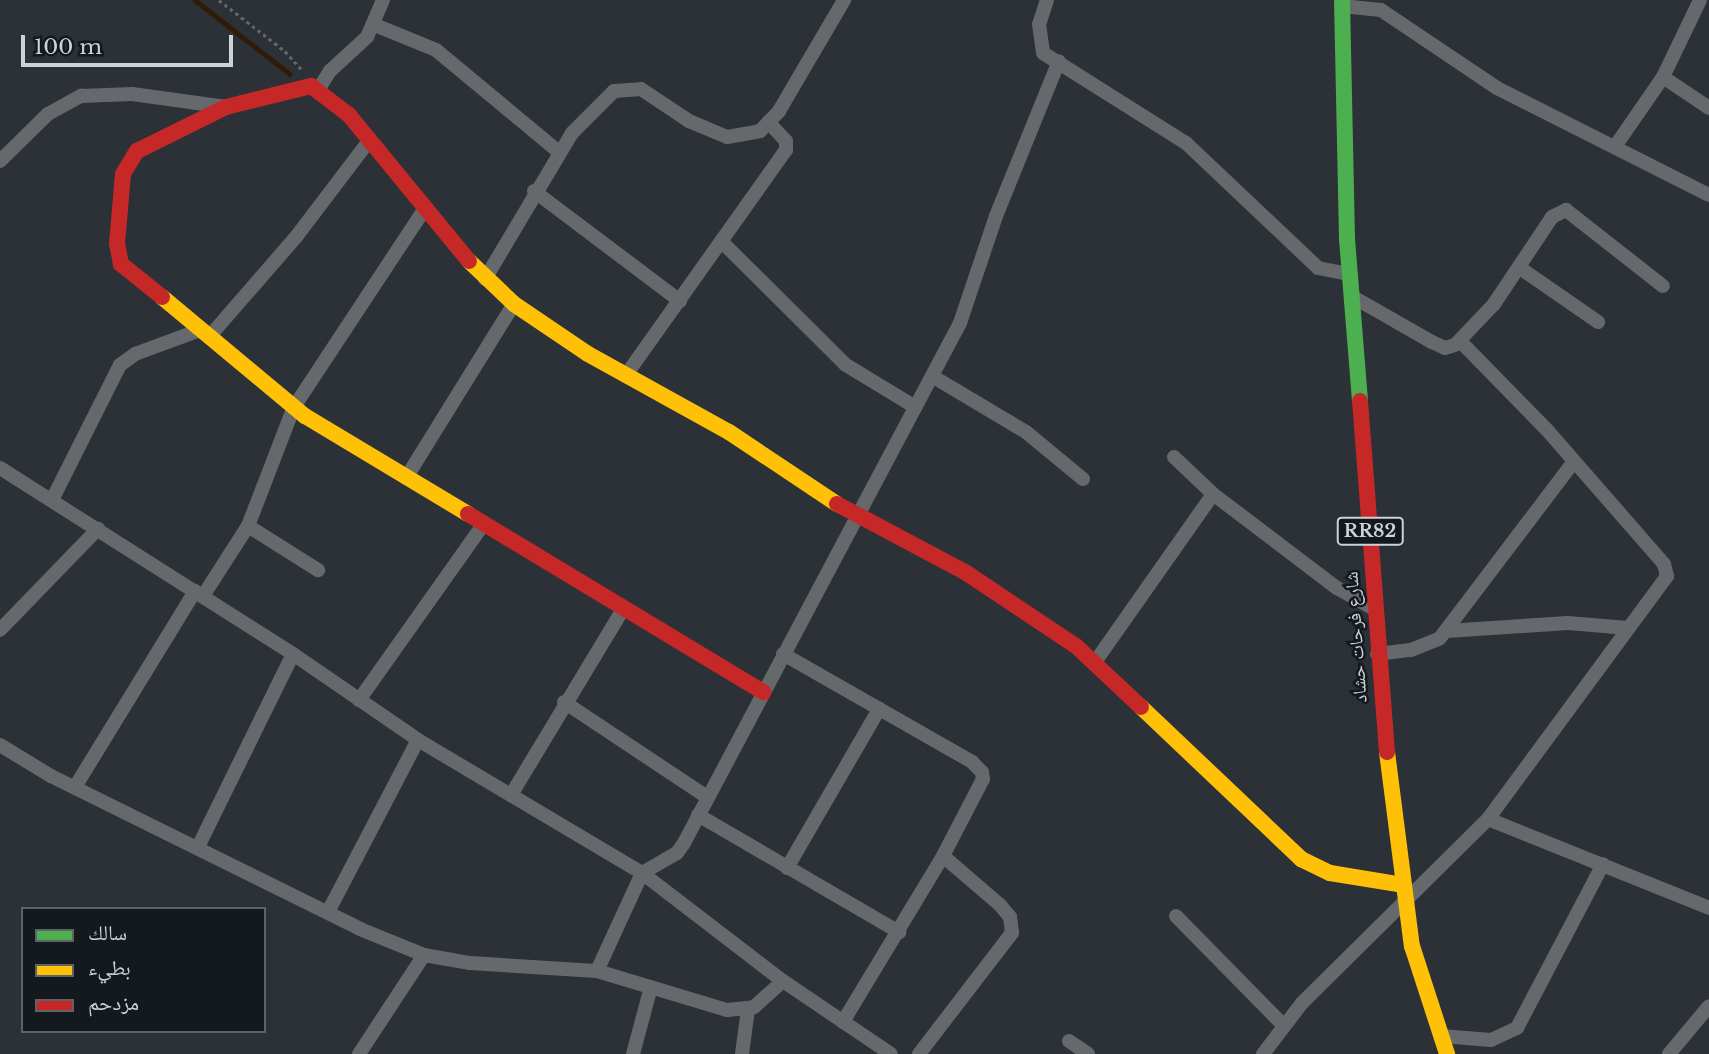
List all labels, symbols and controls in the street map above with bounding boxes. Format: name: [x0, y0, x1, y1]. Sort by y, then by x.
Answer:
scale bar: [24, 21, 236, 65]
text: 100 m: [34, 34, 102, 60]
road number: RR82: [1337, 516, 1403, 546]
street label: شارع فرحات حشاد: [1340, 571, 1372, 703]
legend: [21, 907, 266, 1033]
text: سالك: [88, 920, 127, 946]
text: بطيء: [88, 955, 131, 981]
text: مزدحم: [88, 990, 139, 1016]

